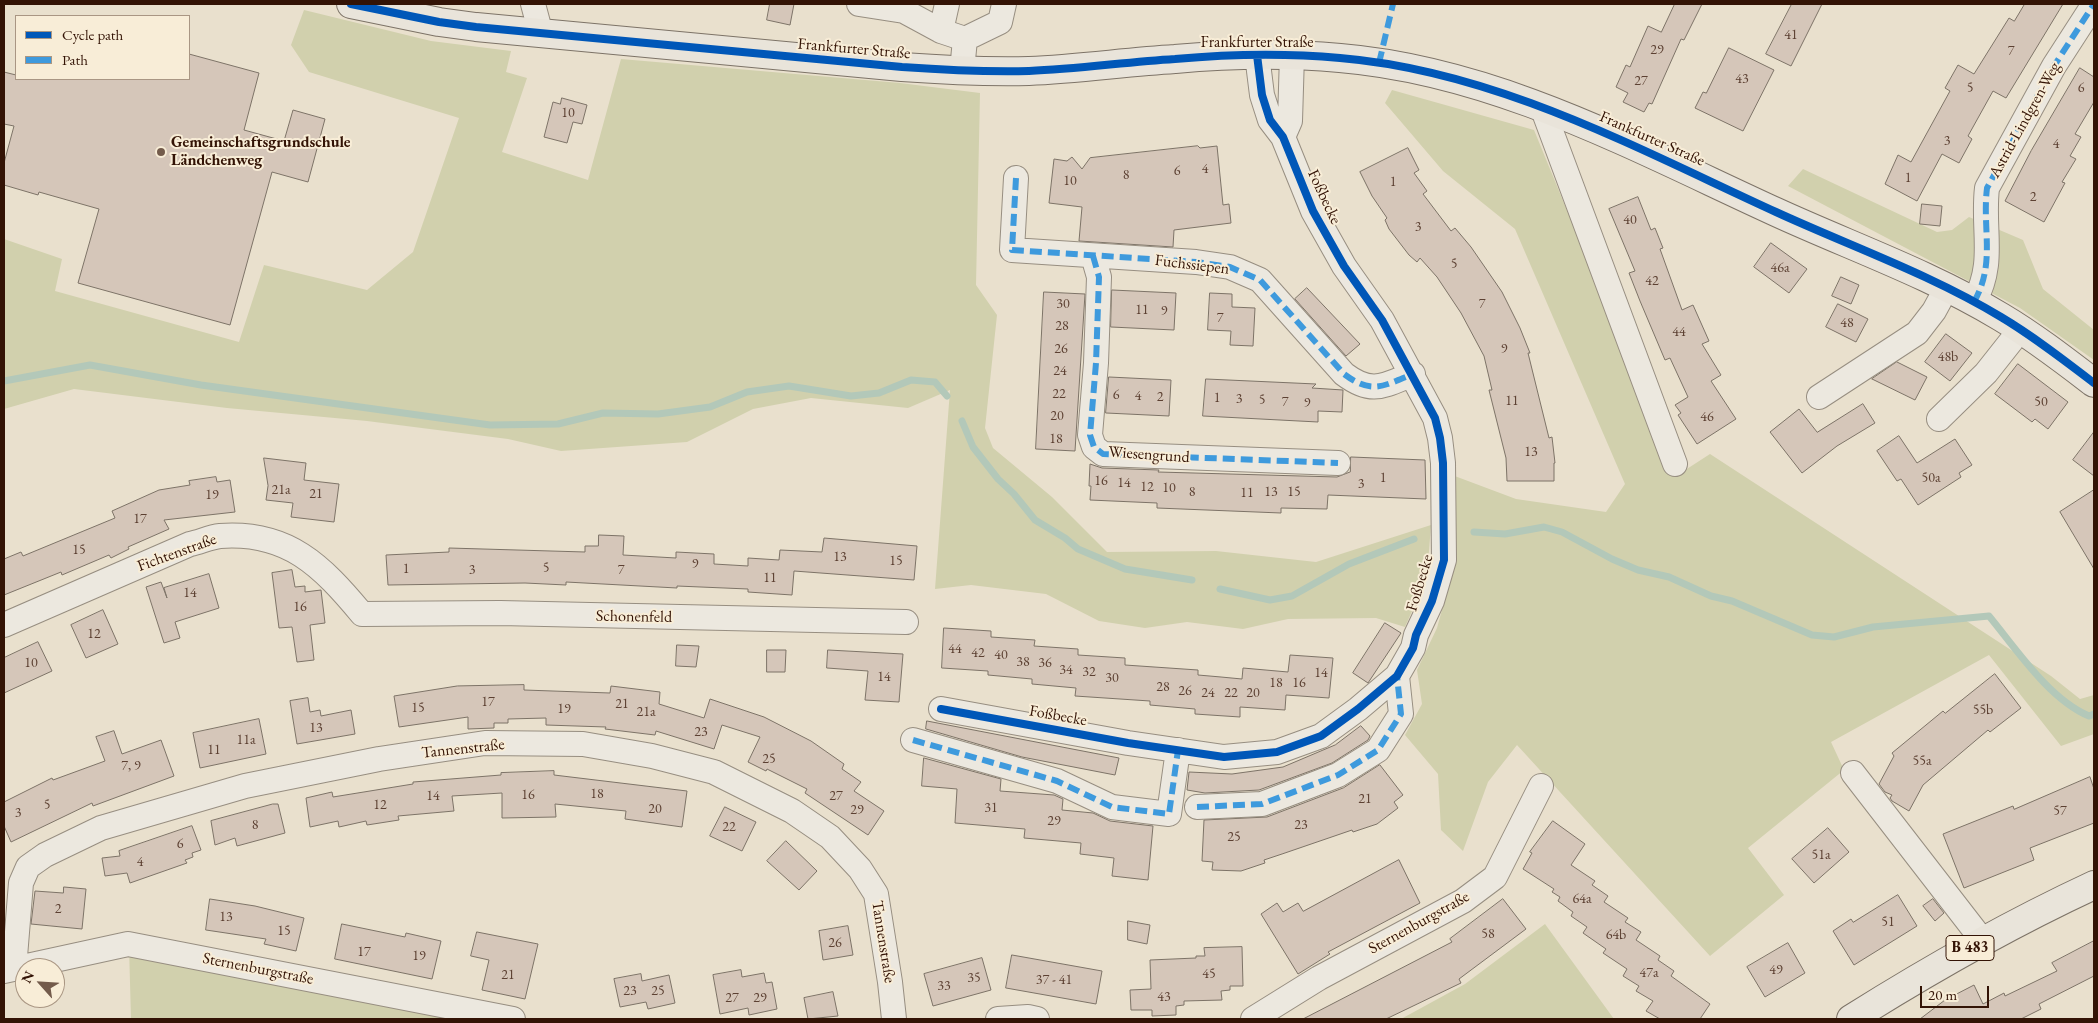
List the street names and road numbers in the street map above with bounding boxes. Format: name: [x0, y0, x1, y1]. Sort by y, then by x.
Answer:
street label: Frankfurter Straße: [1200, 33, 1314, 53]
street label: Frankfurter Straße: [797, 35, 911, 63]
street label: Astrid-Lindgren-Weg: [1985, 59, 2065, 181]
street label: Frankfurter Straße: [1596, 107, 1708, 171]
street label: Foßbecke: [1303, 167, 1345, 227]
street label: Fuchssiepen: [1154, 251, 1230, 279]
street label: Wiesengrund: [1108, 443, 1190, 467]
street label: Fichtenstraße: [135, 530, 219, 576]
street label: Foßbecke: [1402, 552, 1438, 614]
street label: Schonenfeld: [596, 607, 672, 627]
street label: Foßbecke: [1028, 701, 1088, 731]
street label: Tannenstraße: [421, 735, 505, 763]
street label: Sternenburgstraße: [1365, 887, 1473, 959]
street label: Tannenstraße: [867, 899, 899, 985]
road number: B 483: [1946, 936, 1994, 960]
street label: Sternenburgstraße: [201, 949, 315, 989]

